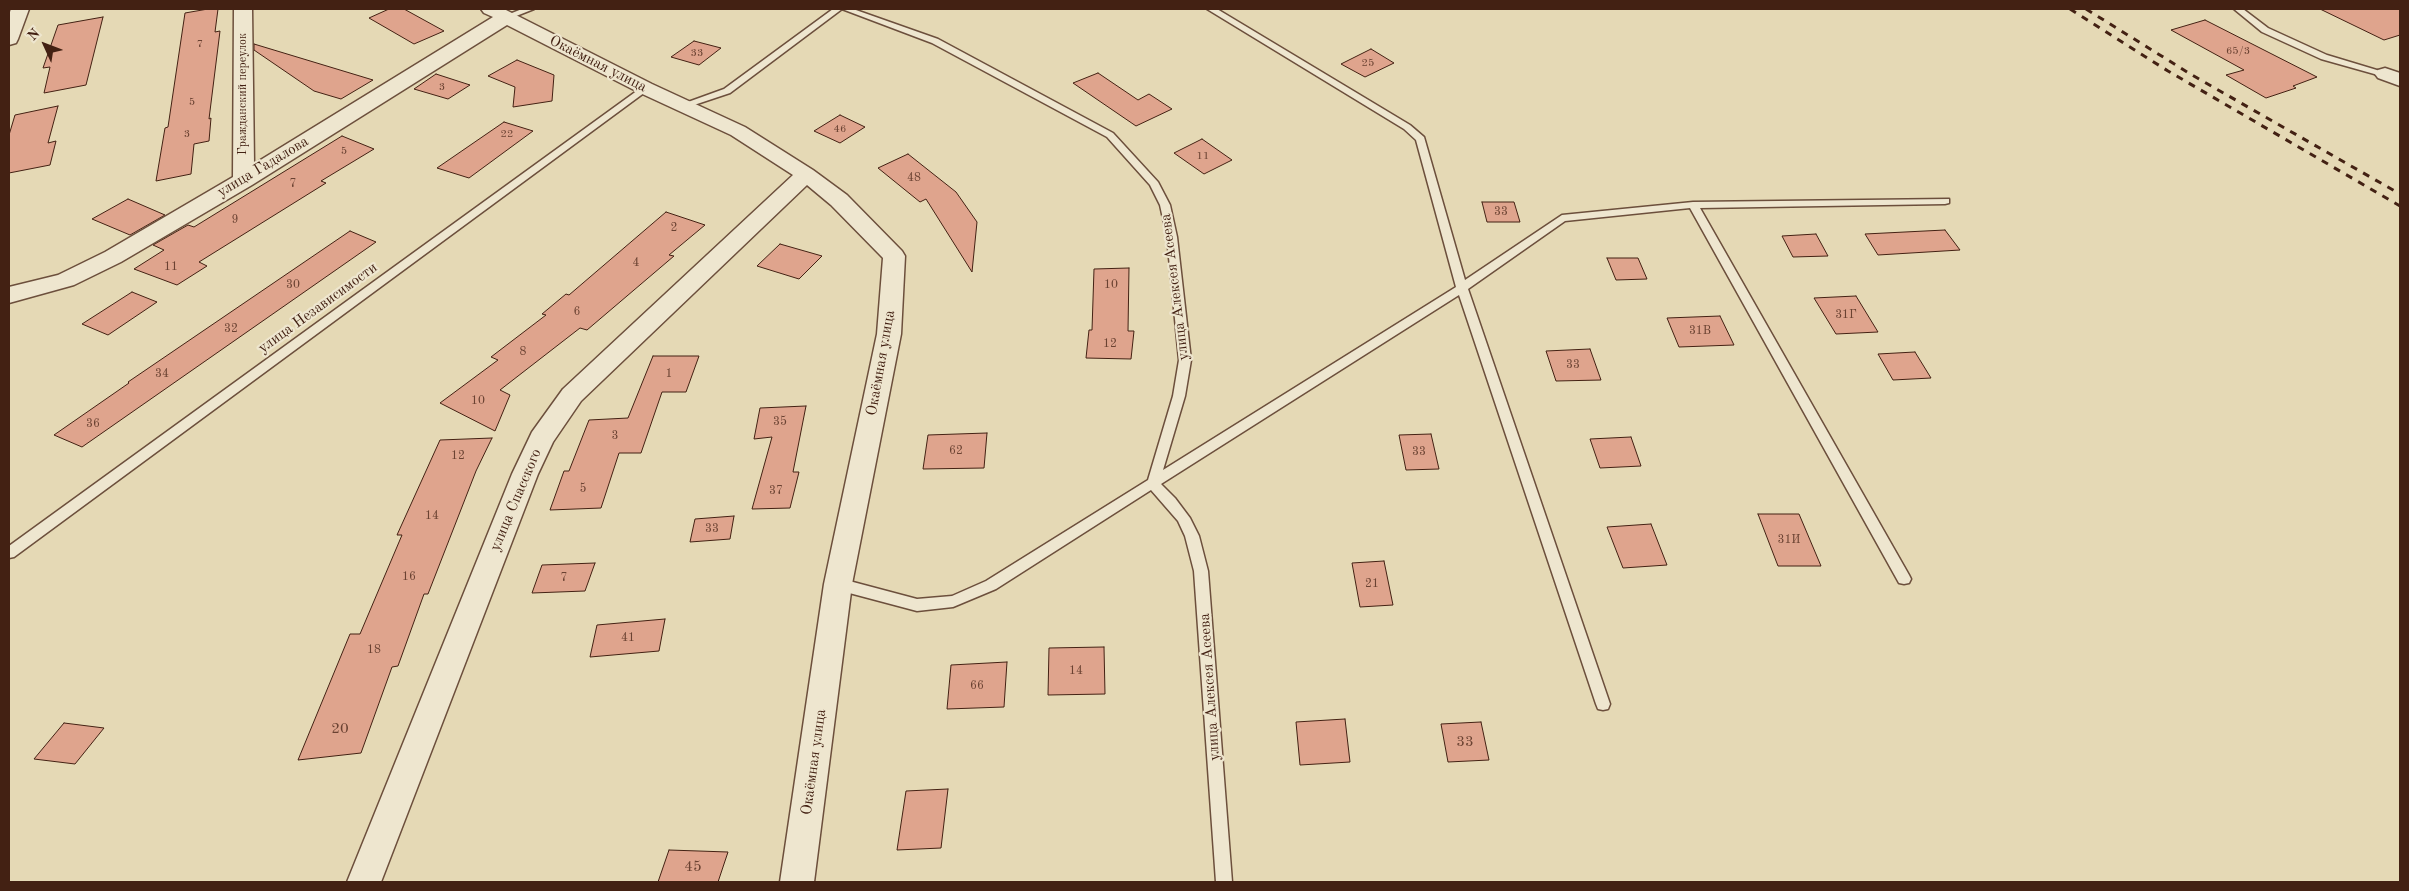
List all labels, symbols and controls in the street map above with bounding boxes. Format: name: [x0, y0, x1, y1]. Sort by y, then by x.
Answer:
north arrow: [20, 20, 70, 70]
text: N: [25, 26, 43, 43]
street label: Окаёмная улица: [546, 32, 650, 96]
street label: Гражданский переулок: [236, 33, 250, 155]
house number: 7: [197, 37, 203, 51]
house number: 65/3: [2226, 44, 2250, 58]
house number: 33: [691, 46, 703, 60]
house number: 25: [1362, 56, 1374, 70]
house number: 3: [439, 80, 445, 94]
house number: 5: [189, 95, 195, 109]
house number: 46: [834, 122, 846, 136]
house number: 3: [184, 127, 190, 141]
house number: 22: [501, 127, 513, 141]
street label: улица Гадалова: [214, 133, 312, 201]
house number: 5: [341, 144, 347, 158]
house number: 11: [1197, 149, 1209, 163]
house number: 48: [907, 171, 921, 185]
house number: 7: [290, 177, 296, 191]
house number: 33: [1494, 205, 1508, 219]
house number: 9: [232, 213, 238, 227]
street label: улица Алексея Асеева: [1157, 213, 1193, 361]
house number: 2: [671, 221, 677, 235]
house number: 4: [633, 256, 639, 270]
street label: улица Независимости: [255, 259, 381, 357]
house number: 11: [164, 260, 178, 274]
house number: 30: [286, 278, 300, 292]
house number: 10: [1104, 278, 1118, 292]
house number: 6: [574, 305, 580, 319]
house number: 31Г: [1835, 308, 1857, 322]
street label: Окаёмная улица: [863, 309, 899, 417]
house number: 32: [224, 322, 238, 336]
house number: 31В: [1689, 324, 1711, 338]
house number: 12: [1103, 337, 1117, 351]
house number: 8: [520, 345, 526, 359]
house number: 33: [1566, 358, 1580, 372]
house number: 34: [155, 367, 169, 381]
house number: 1: [666, 367, 672, 381]
house number: 10: [471, 394, 485, 408]
house number: 35: [773, 415, 787, 429]
house number: 36: [86, 417, 100, 431]
house number: 3: [612, 429, 618, 443]
house number: 62: [949, 444, 963, 458]
house number: 33: [1412, 445, 1426, 459]
street label: улица Спасского: [486, 446, 546, 554]
house number: 12: [451, 449, 465, 463]
house number: 5: [580, 482, 586, 496]
house number: 37: [769, 484, 783, 498]
house number: 14: [425, 509, 439, 523]
house number: 33: [705, 522, 719, 536]
house number: 31И: [1777, 533, 1801, 547]
house number: 16: [402, 570, 416, 584]
house number: 7: [561, 571, 567, 585]
house number: 21: [1365, 577, 1379, 591]
street label: улица Алексея Асеева: [1196, 613, 1224, 761]
house number: 41: [621, 631, 635, 645]
house number: 18: [367, 643, 381, 657]
house number: 14: [1069, 664, 1083, 678]
house number: 66: [970, 679, 984, 693]
street label: Окаёмная улица: [798, 708, 830, 816]
house number: 20: [331, 720, 349, 738]
house number: 33: [1456, 733, 1474, 751]
house number: 45: [684, 858, 702, 876]

